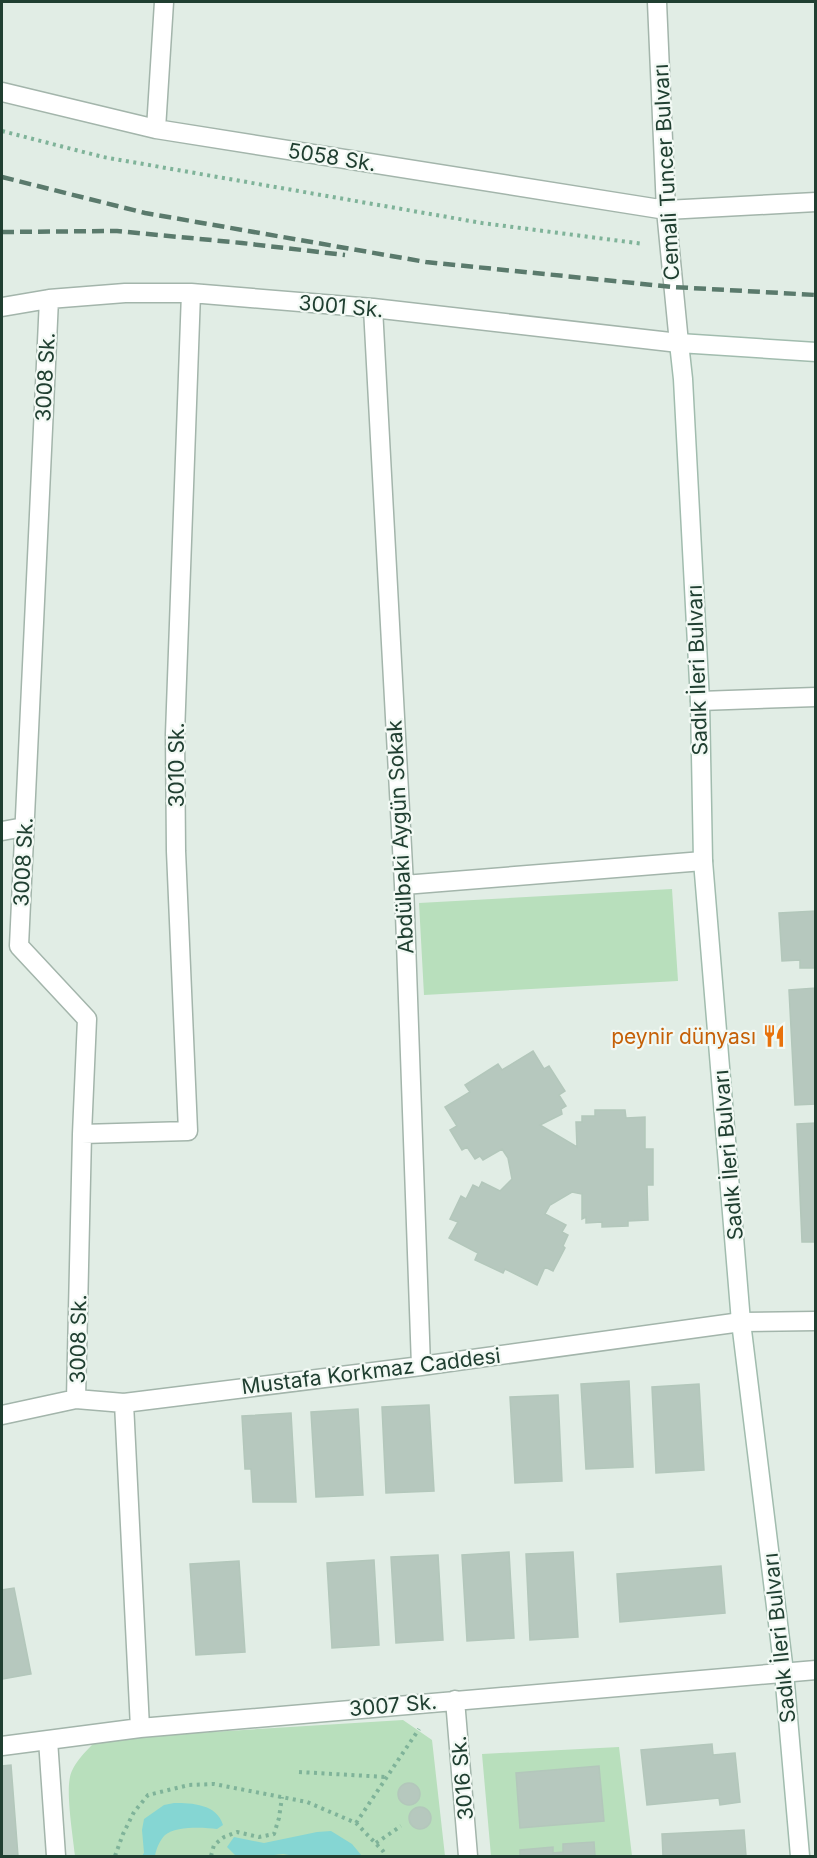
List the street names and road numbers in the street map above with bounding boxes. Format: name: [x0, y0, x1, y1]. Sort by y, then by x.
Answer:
street label: Cemali Tuncer Bulvarı: [648, 63, 684, 281]
street label: 5058 Sk.: [286, 138, 378, 176]
street label: 3001 Sk.: [298, 290, 384, 322]
street label: 3008 Sk.: [30, 332, 60, 422]
street label: Sadık İleri Bulvarı: [681, 584, 712, 756]
street label: Abdülbaki Aygün Sokak: [381, 719, 419, 955]
street label: 3010 Sk.: [164, 723, 189, 807]
street label: 3008 Sk.: [8, 817, 38, 907]
street label: Sadık İleri Bulvarı: [707, 1069, 748, 1241]
street label: 3008 Sk.: [65, 1294, 91, 1384]
street label: Mustafa Korkmaz Caddesi: [240, 1343, 502, 1399]
street label: Sadık İleri Bulvarı: [757, 1552, 800, 1724]
street label: 3007 Sk.: [348, 1689, 438, 1721]
street label: 3016 Sk.: [446, 1735, 478, 1821]

